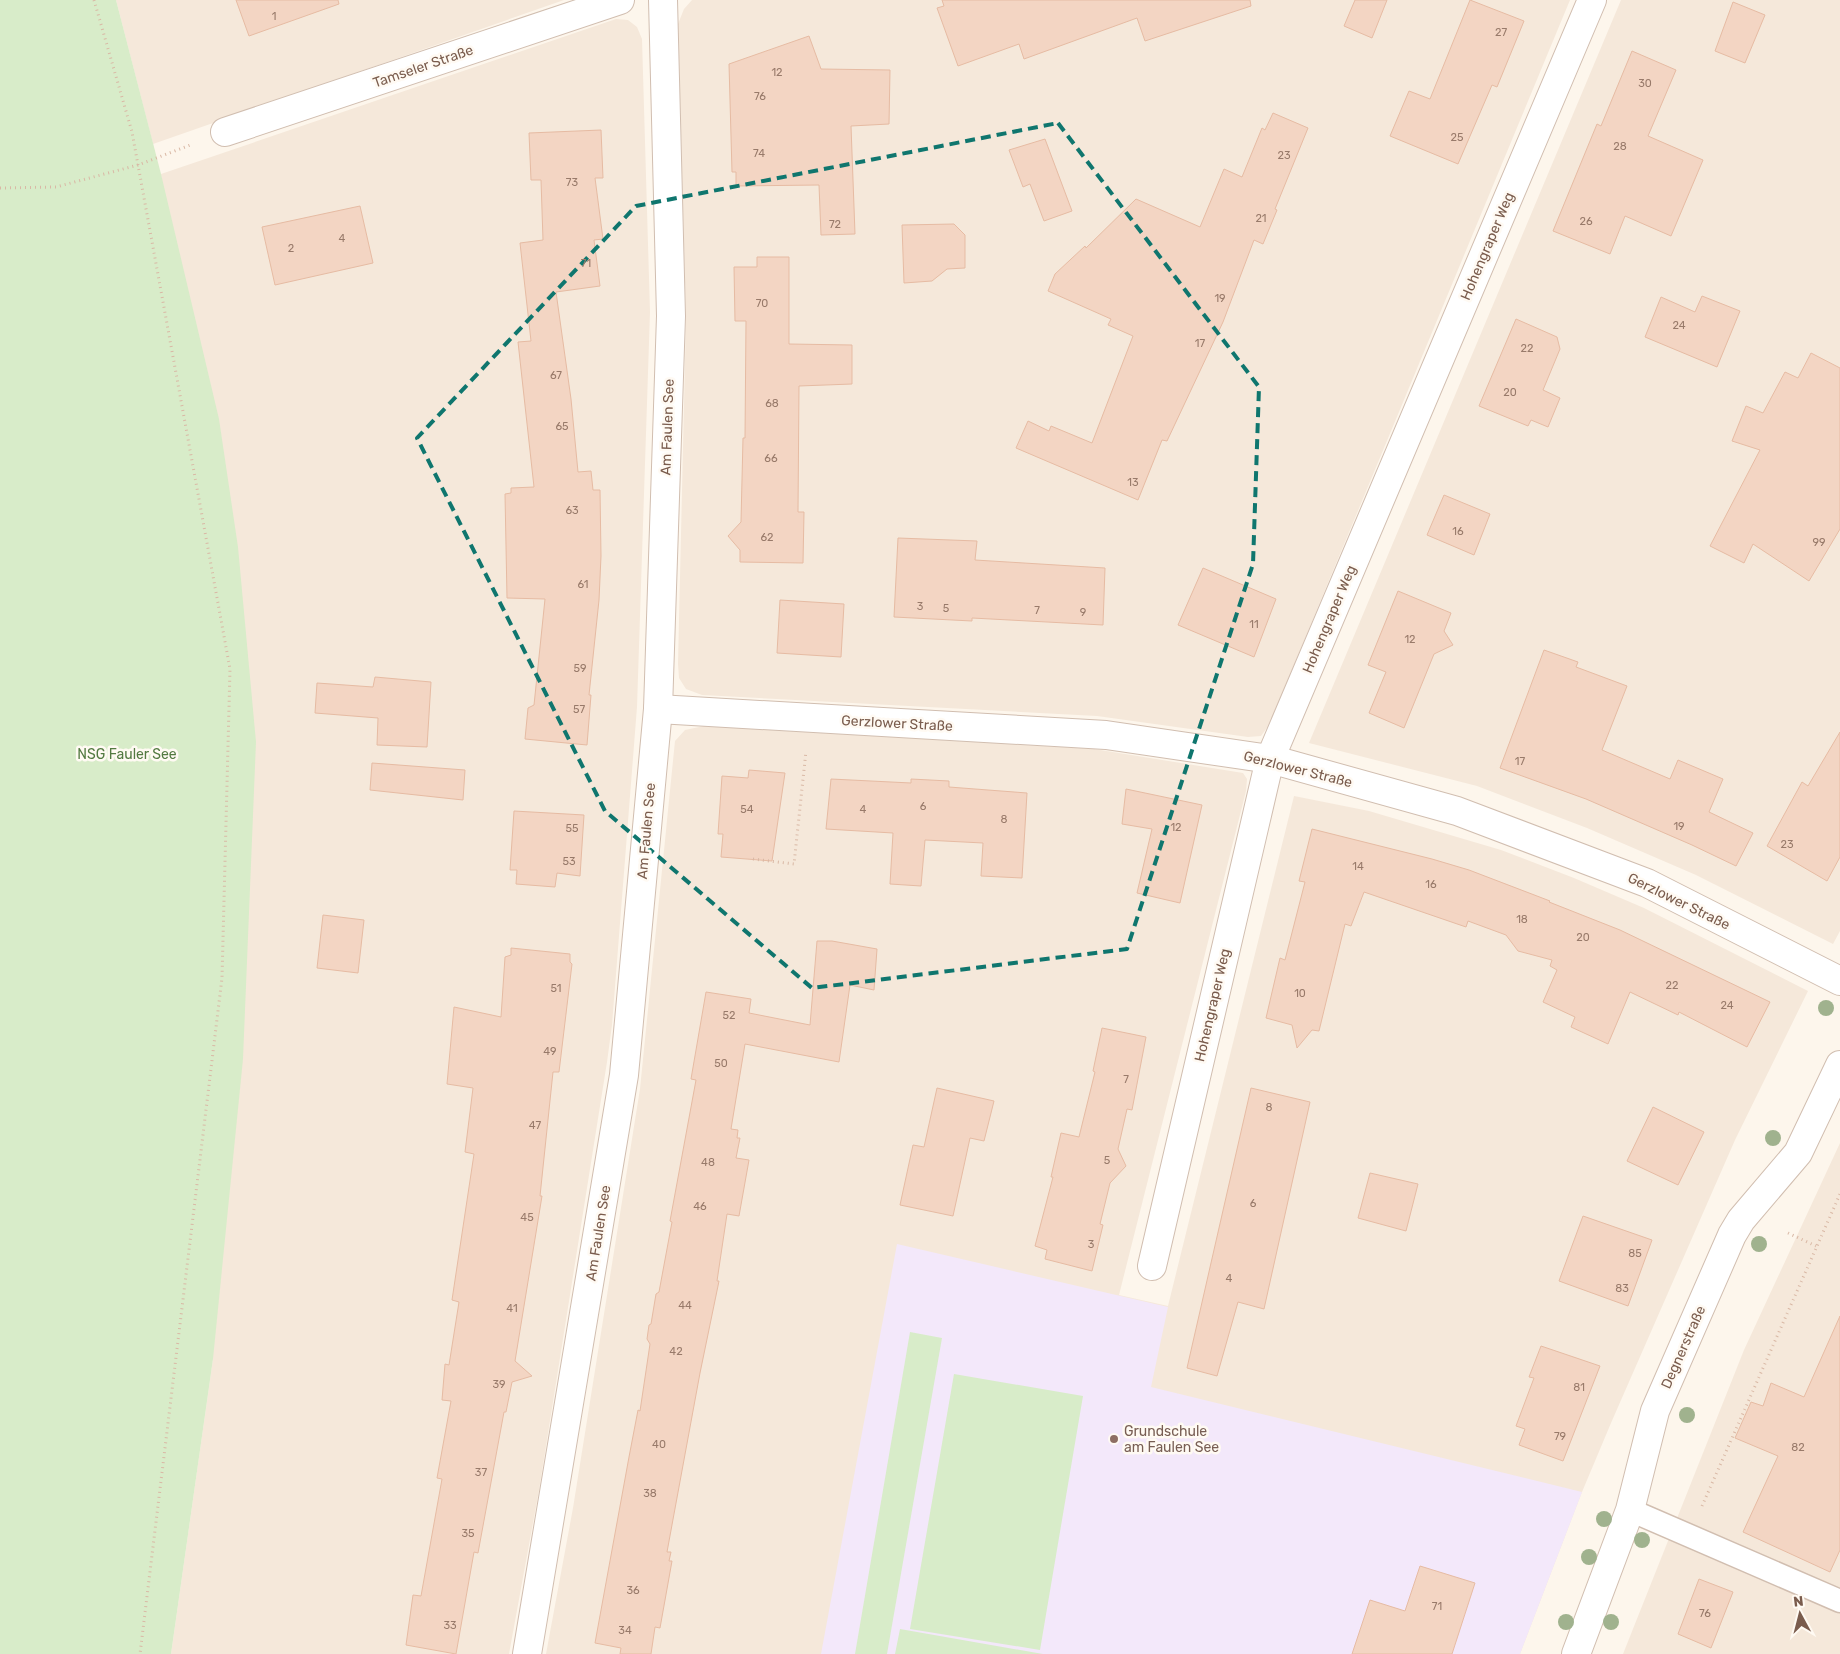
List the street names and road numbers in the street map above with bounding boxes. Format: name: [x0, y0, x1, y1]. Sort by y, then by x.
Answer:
street label: Tamseler Straße: [371, 41, 476, 92]
street label: Hohengraper Weg: [1457, 190, 1518, 303]
street label: Am Faulen See: [657, 378, 678, 476]
street label: Hohengraper Weg: [1299, 563, 1360, 676]
street label: Gerzlower Straße: [841, 712, 953, 735]
street label: Gerzlower Straße: [1242, 748, 1354, 791]
street label: Am Faulen See: [634, 782, 659, 880]
street label: Gerzlower Straße: [1625, 869, 1733, 934]
street label: Hohengraper Weg: [1191, 947, 1234, 1063]
street label: Am Faulen See: [583, 1184, 614, 1282]
street label: Degnerstraße: [1658, 1303, 1709, 1391]

